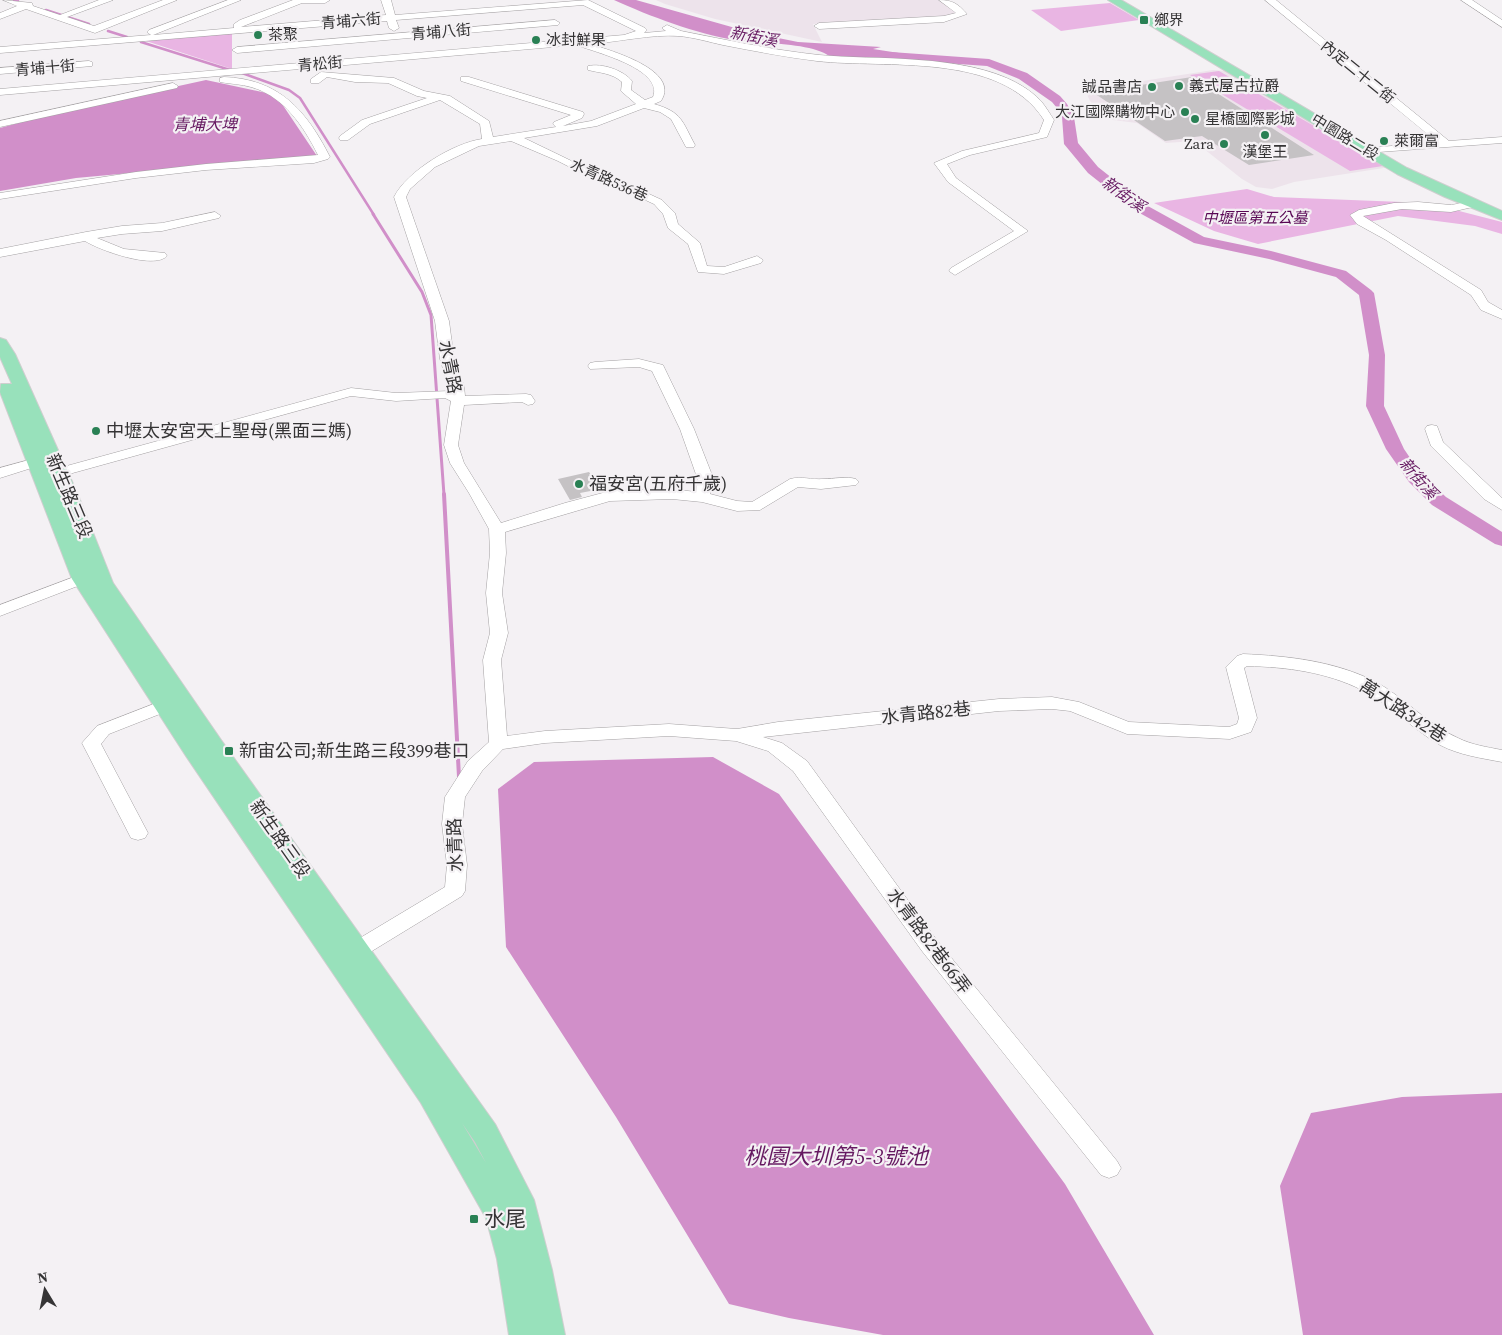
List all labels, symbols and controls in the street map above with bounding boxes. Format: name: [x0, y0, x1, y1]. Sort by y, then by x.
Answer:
street label: 青埔六街: [320, 7, 382, 34]
place label: 鄉界: [1154, 9, 1184, 30]
marker: 鄉界: [1138, 14, 1150, 26]
street label: 青埔八街: [410, 18, 472, 45]
water label: 新街溪: [728, 21, 782, 52]
place label: 茶聚: [268, 24, 298, 45]
marker: 茶聚: [252, 29, 264, 41]
place label: 冰封鮮果: [546, 29, 606, 50]
marker: 冰封鮮果: [530, 34, 542, 46]
street label: 內定二十二街: [1317, 35, 1400, 108]
street label: 青松街: [297, 51, 343, 76]
street label: 青埔十街: [14, 54, 76, 81]
place label: 義式屋古拉爵: [1189, 75, 1279, 96]
place label: 誠品書店: [1082, 76, 1142, 97]
marker: 義式屋古拉爵: [1173, 80, 1185, 92]
marker: 誠品書店: [1146, 81, 1158, 93]
place label: 大江國際購物中心: [1055, 101, 1175, 122]
marker: 大江國際購物中心: [1179, 106, 1191, 118]
place label: 星橋國際影城: [1205, 108, 1295, 129]
street label: 中園路二段: [1308, 108, 1383, 165]
water label: 青埔大埤: [173, 113, 239, 135]
marker: 星橋國際影城: [1189, 113, 1201, 125]
marker: 漢堡王: [1259, 129, 1271, 141]
place label: 萊爾富: [1394, 130, 1439, 151]
place label: Zara: [1184, 133, 1214, 154]
marker: 萊爾富: [1378, 135, 1390, 147]
marker: Zara: [1218, 138, 1230, 150]
place label: 漢堡王: [1242, 141, 1288, 162]
street label: 水青路536巷: [567, 153, 651, 206]
water label: 新街溪: [1098, 171, 1151, 218]
park label: 中壢區第五公墓: [1202, 207, 1310, 228]
street label: 水青路: [433, 338, 468, 396]
place label: 中壢太安宮天上聖母(黑面三媽): [106, 418, 352, 443]
marker: 中壢太安宮天上聖母(黑面三媽): [90, 425, 102, 437]
street label: 新生路三段: [40, 449, 99, 542]
water label: 新街溪: [1395, 453, 1444, 505]
place label: 福安宮(五府千歲): [589, 471, 727, 496]
marker: 福安宮(五府千歲): [573, 478, 585, 490]
street label: 萬大路342巷: [1355, 673, 1452, 748]
street label: 水青路82巷: [880, 695, 972, 730]
place label: 新宙公司;新生路三段399巷口: [239, 738, 469, 763]
marker: 新宙公司;新生路三段399巷口: [223, 745, 235, 757]
street label: 新生路三段: [244, 795, 316, 883]
street label: 水青路: [441, 818, 468, 872]
street label: 水青路82巷66弄: [882, 883, 977, 999]
water label: 桃園大圳第5-3號池: [744, 1141, 930, 1171]
place label: 水尾: [484, 1204, 526, 1233]
marker: 水尾: [468, 1213, 480, 1225]
north arrow: [20, 1265, 70, 1315]
text: N: [36, 1266, 50, 1288]

